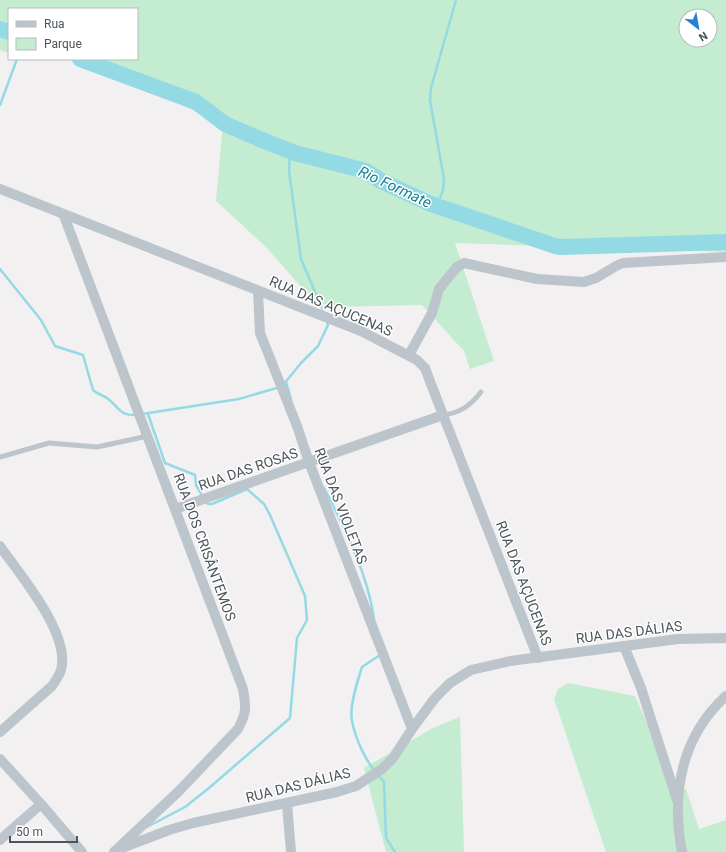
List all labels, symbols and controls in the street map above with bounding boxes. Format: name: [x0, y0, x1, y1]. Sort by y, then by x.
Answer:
legend: [8, 8, 138, 60]
north arrow: [678, 8, 718, 48]
text: Rua: [44, 17, 65, 31]
text: N: [696, 29, 710, 44]
text: Parque: [44, 37, 82, 51]
water label: Rio Formate: [356, 162, 435, 212]
street label: RUA DAS AÇUCENAS: [267, 273, 395, 339]
street label: RUA DAS ROSAS: [196, 444, 300, 494]
street label: RUA DAS VIOLETAS: [311, 446, 371, 566]
street label: RUA DOS CRISÂNTEMOS: [171, 471, 240, 623]
street label: RUA DAS AÇUCENAS: [493, 519, 555, 647]
street label: RUA DAS DÁLIAS: [575, 617, 683, 646]
street label: RUA DAS DÁLIAS: [244, 763, 352, 806]
scale bar: [10, 818, 77, 844]
text: 50 m: [16, 825, 43, 839]

